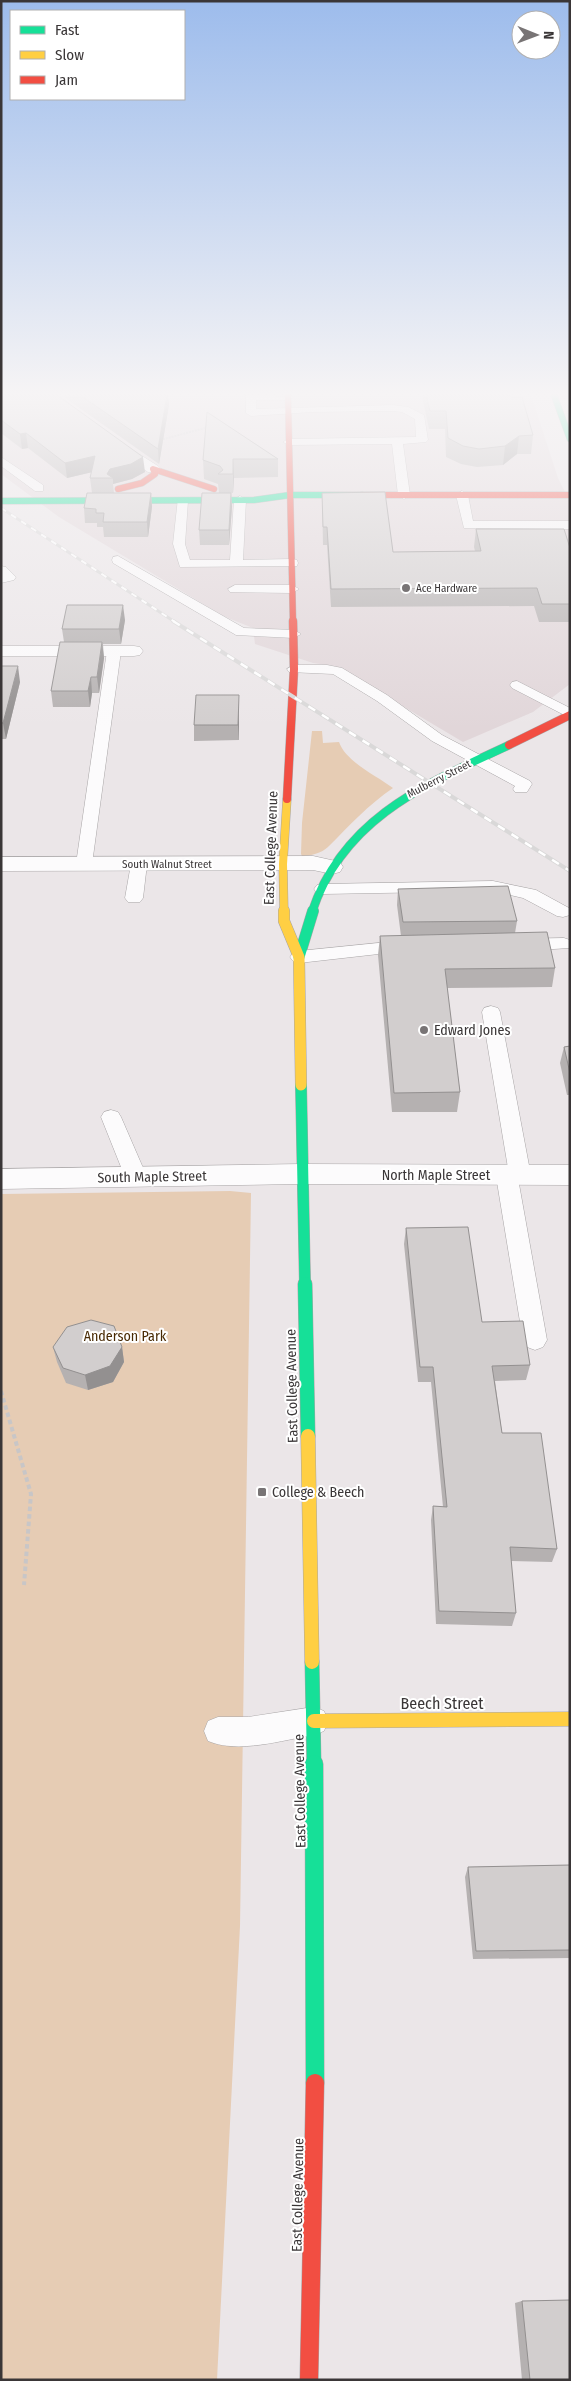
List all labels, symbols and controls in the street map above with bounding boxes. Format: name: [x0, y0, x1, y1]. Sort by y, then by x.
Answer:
legend: [10, 10, 185, 100]
north arrow: [511, 10, 561, 60]
text: Fast: [55, 21, 79, 39]
text: N: [540, 31, 557, 40]
text: Slow: [55, 46, 84, 64]
text: Jam: [55, 71, 78, 89]
marker: Ace Hardware: [400, 582, 412, 594]
place label: Ace Hardware: [416, 582, 477, 595]
street label: Mulberry Street: [405, 757, 473, 801]
street label: East College Avenue: [261, 791, 281, 905]
street label: South Walnut Street: [122, 858, 212, 871]
place label: Edward Jones: [434, 1022, 510, 1039]
marker: Edward Jones: [418, 1024, 430, 1036]
street label: North Maple Street: [382, 1167, 491, 1184]
street label: South Maple Street: [97, 1168, 207, 1186]
park label: Anderson Park: [84, 1328, 167, 1345]
street label: East College Avenue: [283, 1329, 301, 1443]
place label: College & Beech: [272, 1484, 364, 1501]
marker: College & Beech: [256, 1486, 268, 1498]
street label: Beech Street: [401, 1694, 484, 1713]
street label: East College Avenue: [291, 1734, 309, 1848]
street label: East College Avenue: [289, 2138, 307, 2252]

